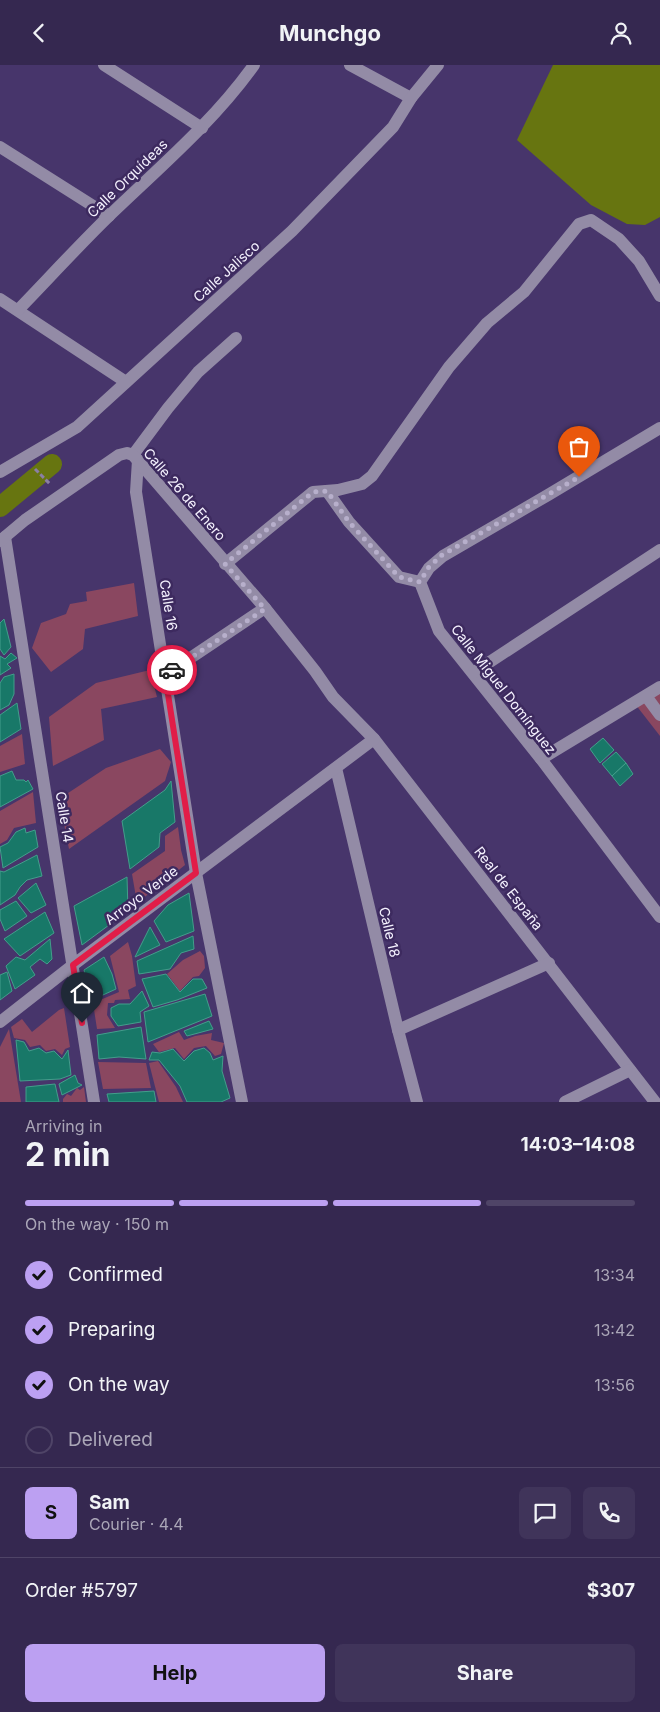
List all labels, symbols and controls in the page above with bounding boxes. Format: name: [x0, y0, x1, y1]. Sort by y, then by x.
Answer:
icon: back: [25, 19, 53, 47]
icon: person: [607, 19, 635, 47]
text: Munchgo: [279, 20, 381, 46]
street label: Calle Orquídeas: [83, 135, 171, 221]
street label: Calle Jalisco: [189, 237, 263, 305]
pin: [558, 426, 600, 477]
icon: bag: [565, 433, 593, 461]
street label: Calle 26 de Enero: [140, 444, 230, 544]
street label: Calle 16: [157, 578, 181, 632]
street label: Calle Miguel Domínguez: [448, 621, 560, 757]
courier: [147, 645, 197, 695]
icon: car: [158, 656, 186, 684]
street label: Calle 14: [53, 790, 77, 844]
street label: Real de España: [471, 843, 547, 933]
street label: Arroyo Verde: [101, 862, 181, 928]
street label: Calle 18: [376, 905, 404, 959]
pin: [61, 972, 103, 1023]
icon: home: [68, 979, 96, 1007]
text: Arriving in: [25, 1116, 102, 1136]
text: 14:03–14:08: [520, 1133, 635, 1156]
text: 2 min: [25, 1135, 111, 1174]
text: On the way · 150 m: [25, 1214, 169, 1234]
icon: check: [25, 1261, 53, 1289]
text: Confirmed: [68, 1263, 163, 1286]
text: 13:34: [594, 1265, 635, 1285]
icon: check: [25, 1316, 53, 1344]
text: Preparing: [68, 1318, 155, 1341]
text: 13:42: [594, 1320, 635, 1340]
icon: check: [25, 1371, 53, 1399]
text: On the way: [68, 1373, 170, 1396]
text: 13:56: [594, 1375, 635, 1395]
text: Delivered: [68, 1428, 153, 1451]
button: chat: [519, 1487, 571, 1539]
button: phone: [583, 1487, 635, 1539]
text: Sam: [89, 1491, 130, 1514]
text: S: [45, 1501, 57, 1524]
text: Courier · 4.4: [89, 1514, 184, 1534]
text: Order #5797: [25, 1579, 138, 1602]
text: $307: [587, 1579, 635, 1602]
button: Help: [25, 1644, 325, 1702]
button: Share: [335, 1644, 635, 1702]

